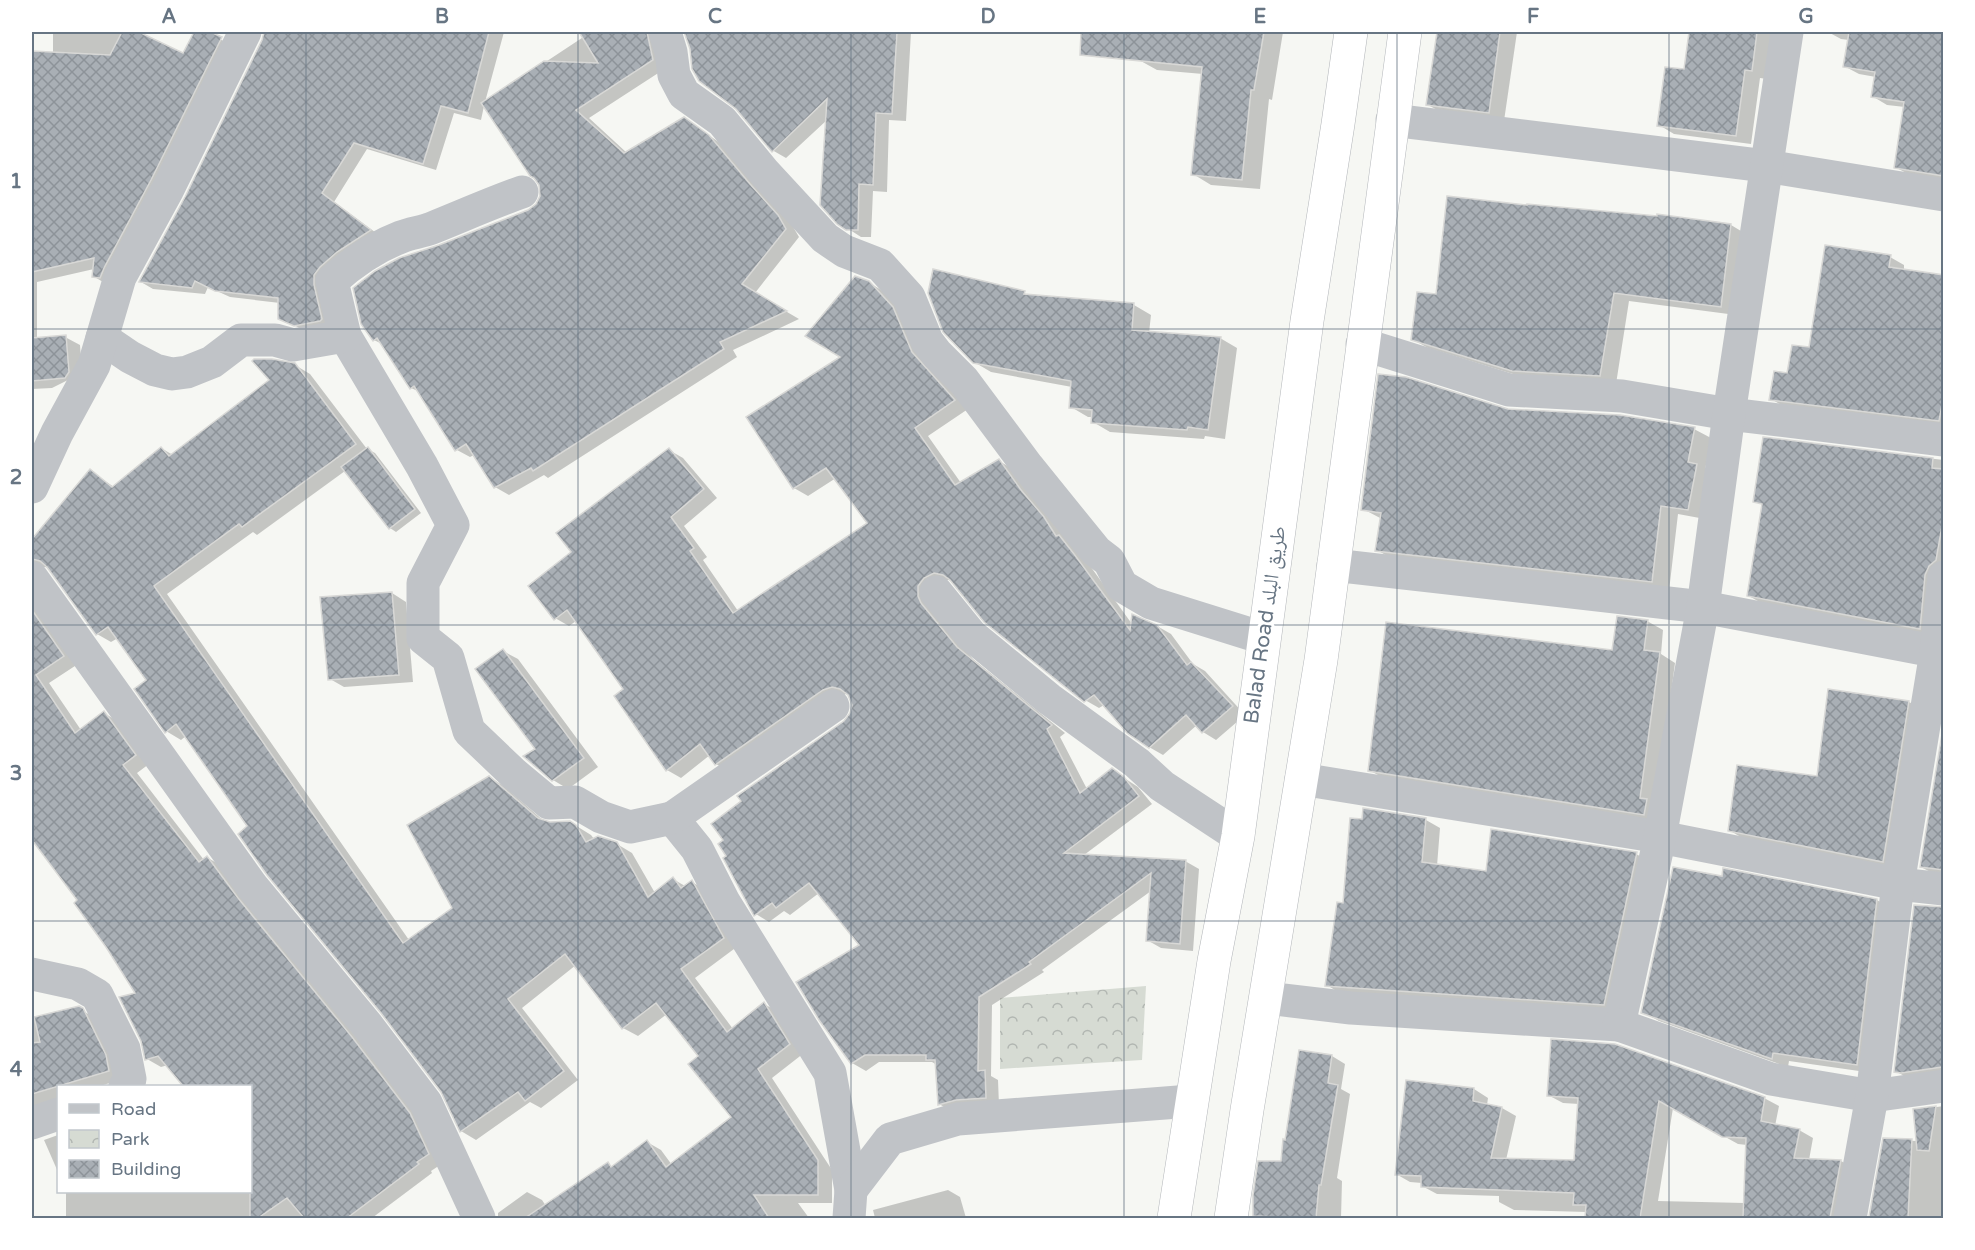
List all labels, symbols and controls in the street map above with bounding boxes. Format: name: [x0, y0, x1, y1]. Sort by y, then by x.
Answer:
text: A: [162, 5, 177, 29]
text: B: [435, 5, 449, 29]
text: C: [708, 5, 722, 29]
text: D: [980, 5, 996, 29]
text: E: [1254, 5, 1267, 29]
text: F: [1527, 5, 1539, 29]
text: G: [1798, 5, 1814, 29]
text: 1: [10, 170, 22, 194]
text: 2: [10, 466, 22, 490]
street label: Balad Road طريق البلد: [1239, 524, 1291, 726]
text: 3: [10, 762, 22, 786]
text: 4: [10, 1058, 23, 1082]
legend: [57, 1085, 252, 1193]
text: Road: [111, 1098, 156, 1120]
text: Park: [111, 1128, 150, 1150]
text: Building: [111, 1158, 181, 1180]

